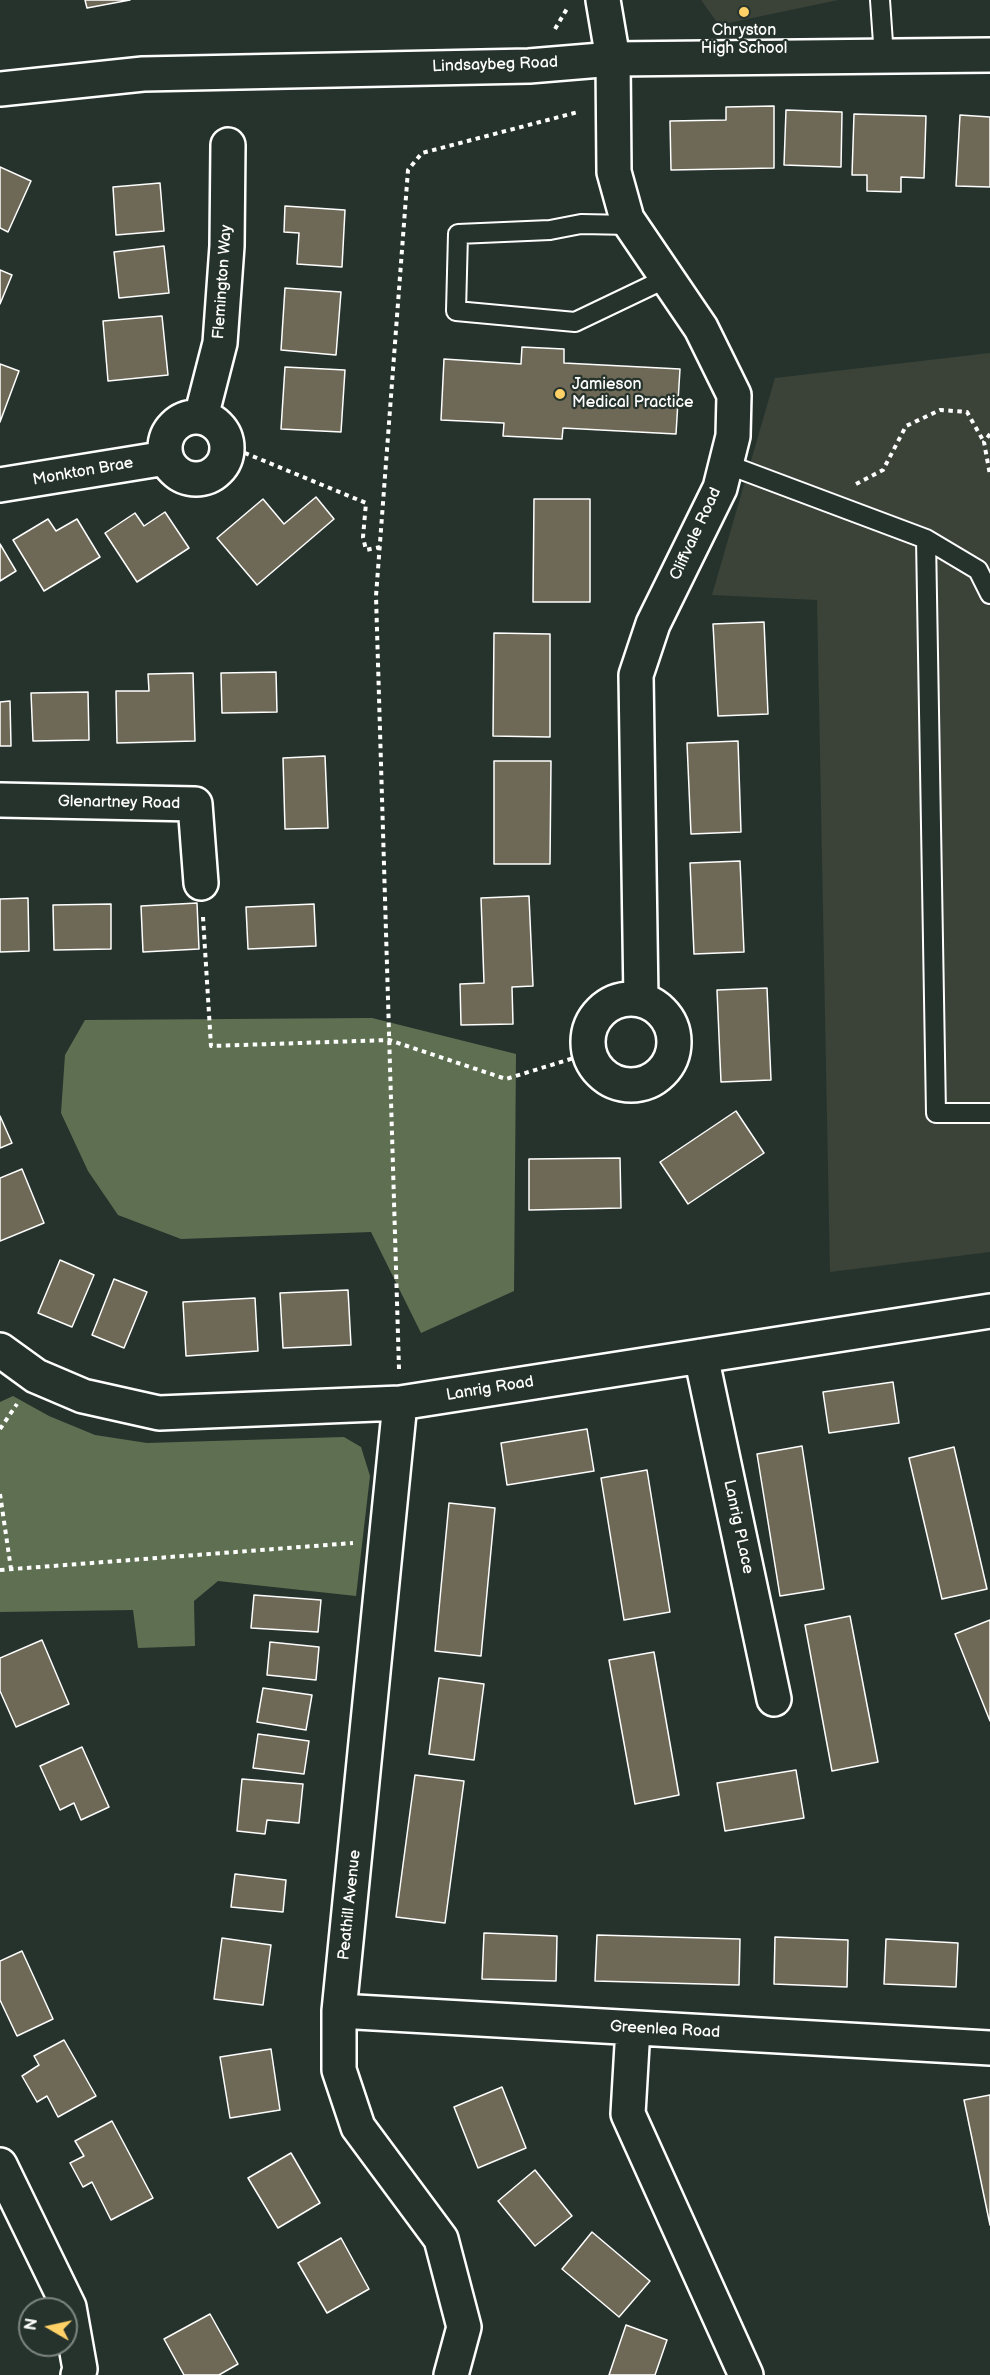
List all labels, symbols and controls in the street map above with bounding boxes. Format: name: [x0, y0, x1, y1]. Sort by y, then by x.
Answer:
marker: Chryston High School: [737, 5, 751, 19]
place label: Chryston High School: [701, 21, 787, 59]
street label: Lindsaybeg Road: [432, 53, 558, 77]
street label: Flemington Way: [209, 224, 237, 340]
place label: Jamieson Medical Practice: [572, 375, 693, 413]
marker: Jamieson Medical Practice: [553, 387, 567, 401]
street label: Monkton Brae: [31, 454, 135, 490]
street label: Cliffvale Road: [666, 485, 726, 583]
street label: Glenartney Road: [58, 792, 180, 814]
street label: Lanrig Road: [445, 1373, 535, 1405]
street label: Lanrig PLace: [719, 1478, 757, 1576]
street label: Peathill Avenue: [335, 1849, 365, 1961]
street label: Greenlea Road: [609, 2018, 721, 2042]
north arrow: [18, 2297, 78, 2357]
text: N: [21, 2317, 42, 2332]

